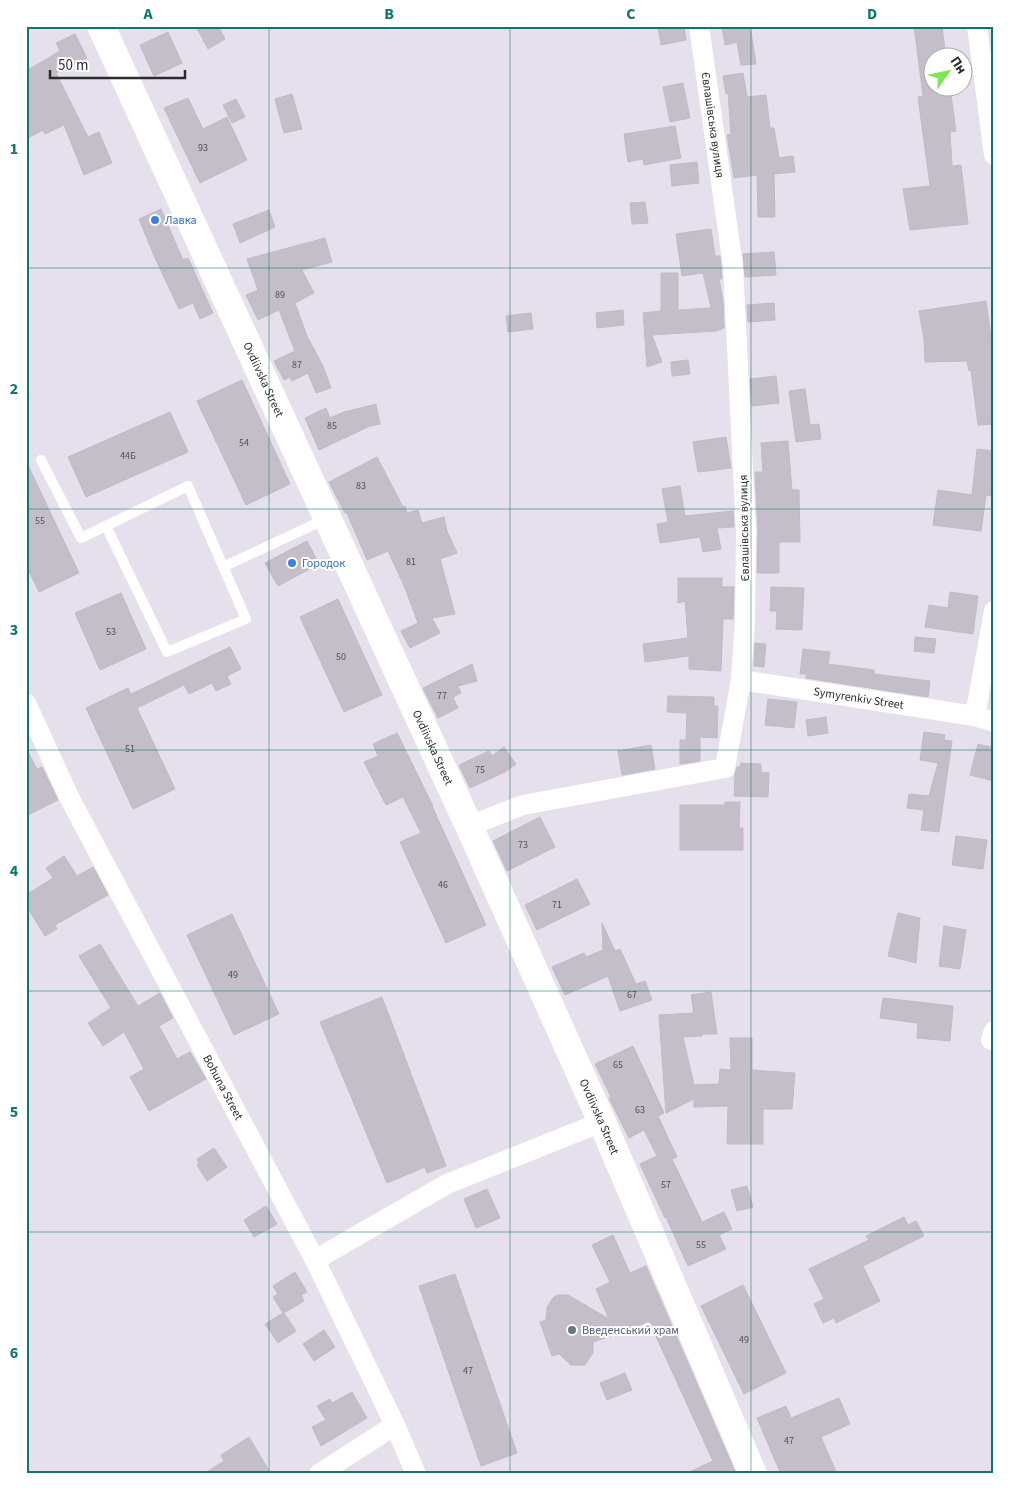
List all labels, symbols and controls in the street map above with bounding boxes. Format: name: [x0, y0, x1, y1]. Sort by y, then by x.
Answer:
text: A: [142, 3, 153, 25]
text: B: [384, 3, 394, 25]
text: C: [626, 3, 636, 25]
text: D: [867, 3, 877, 25]
scale bar: [50, 48, 185, 80]
north arrow: [922, 48, 972, 98]
text: Пн: [945, 53, 971, 78]
text: 50 m: [58, 55, 88, 76]
street label: Євлашівська вулиця: [697, 71, 728, 179]
text: 1: [10, 138, 18, 160]
house number: 93: [198, 141, 208, 155]
place label: Лавка: [165, 212, 197, 229]
marker: Лавка: [149, 214, 161, 226]
house number: 89: [275, 288, 285, 302]
street label: Ovdiivska Street: [238, 339, 288, 420]
house number: 87: [292, 358, 302, 372]
text: 2: [10, 378, 18, 400]
house number: 85: [327, 419, 337, 433]
house number: 54: [239, 436, 249, 450]
house number: 44Б: [120, 449, 136, 463]
street label: Євлашівська вулиця: [735, 475, 754, 581]
house number: 83: [356, 479, 366, 493]
house number: 55: [35, 514, 45, 528]
place label: Городок: [302, 555, 345, 572]
house number: 81: [406, 555, 416, 569]
marker: Городок: [286, 557, 298, 569]
text: 3: [10, 619, 18, 641]
house number: 53: [106, 625, 116, 639]
house number: 50: [336, 650, 346, 664]
street label: Symyrenkiv Street: [812, 683, 905, 714]
house number: 77: [437, 689, 447, 703]
street label: Ovdiivska Street: [408, 707, 457, 788]
house number: 51: [125, 742, 135, 756]
house number: 75: [475, 763, 485, 777]
house number: 73: [518, 838, 528, 852]
text: 4: [10, 860, 19, 882]
house number: 46: [438, 878, 448, 892]
house number: 71: [552, 898, 562, 912]
house number: 49: [228, 968, 238, 982]
house number: 67: [627, 988, 637, 1002]
street label: Bohuna Street: [198, 1052, 247, 1123]
house number: 65: [613, 1058, 623, 1072]
street label: Ovdiivska Street: [575, 1076, 623, 1157]
text: 5: [10, 1101, 18, 1123]
house number: 63: [635, 1103, 645, 1117]
house number: 57: [661, 1178, 671, 1192]
house number: 55: [696, 1238, 706, 1252]
place label: Введенський храм: [582, 1322, 679, 1339]
marker: Введенський храм: [566, 1324, 578, 1336]
house number: 49: [739, 1333, 749, 1347]
text: 6: [10, 1342, 18, 1364]
house number: 47: [463, 1364, 473, 1378]
house number: 47: [784, 1434, 794, 1448]

